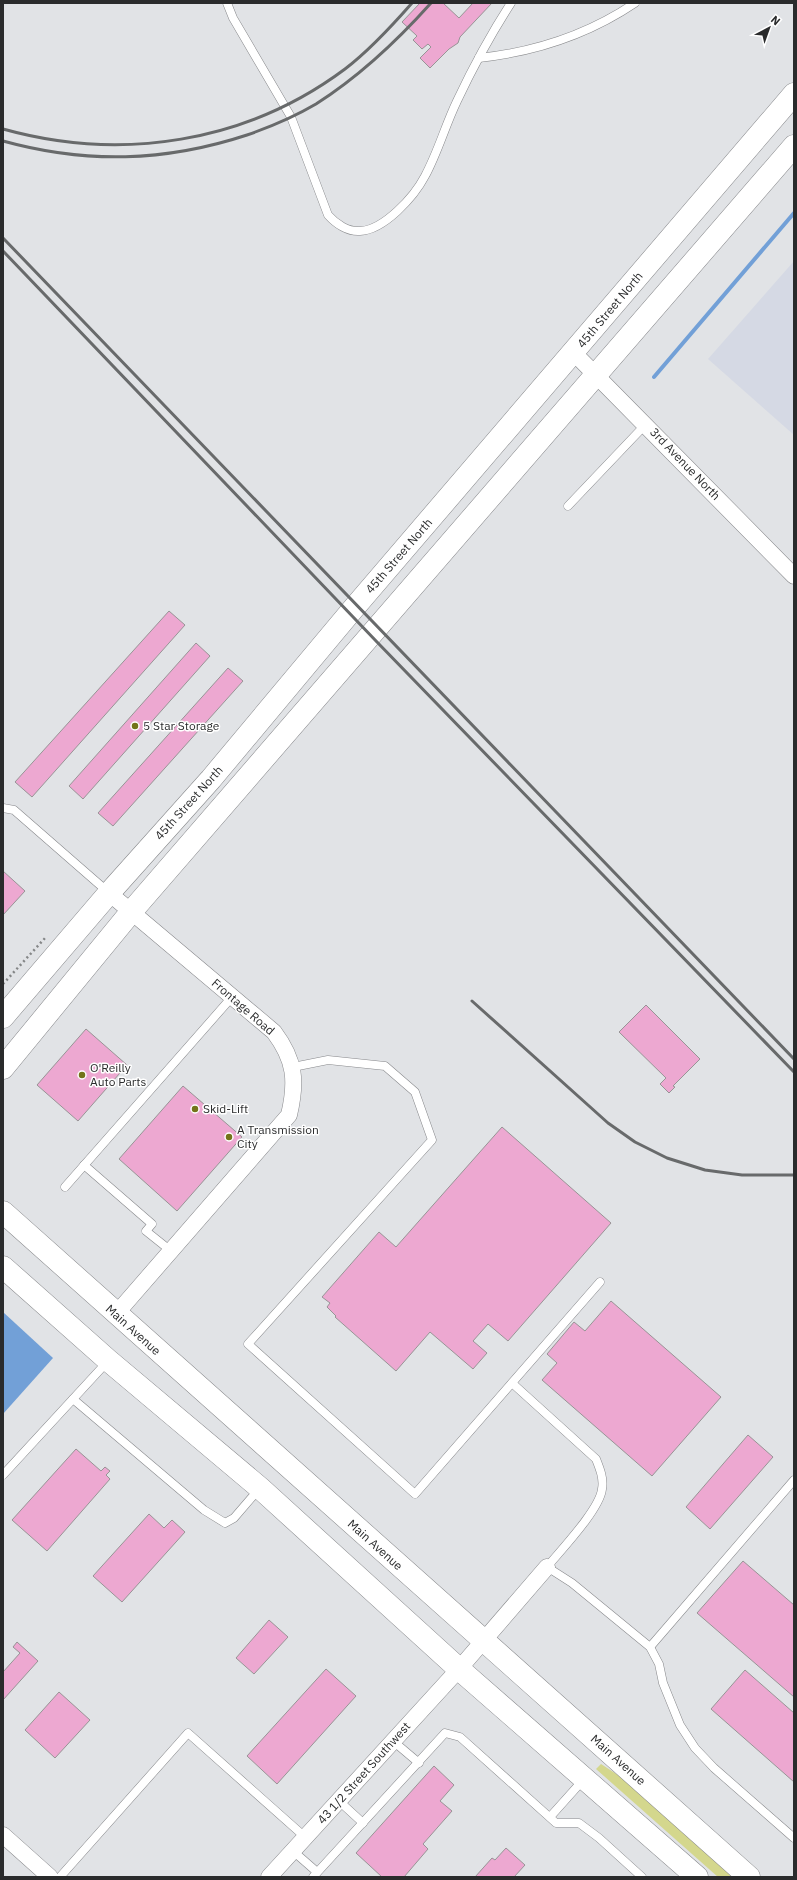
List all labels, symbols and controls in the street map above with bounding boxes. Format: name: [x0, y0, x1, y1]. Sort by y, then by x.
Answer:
north arrow: [749, 8, 789, 48]
text: N: [768, 13, 783, 28]
street label: 45th Street North: [573, 269, 646, 351]
street label: 3rd Avenue North: [647, 424, 724, 503]
street label: 45th Street North: [362, 515, 435, 596]
place label: 5 Star Storage: [143, 718, 220, 733]
marker: 5 Star Storage: [130, 721, 140, 731]
street label: 45th Street North: [151, 762, 226, 843]
street label: Frontage Road: [209, 975, 278, 1038]
place label: O'Reilly Auto Parts: [90, 1060, 146, 1089]
marker: O'Reilly Auto Parts: [77, 1070, 87, 1080]
place label: Skid-Lift: [203, 1101, 248, 1116]
marker: Skid-Lift: [190, 1104, 200, 1114]
place label: A Transmission City: [237, 1122, 319, 1151]
marker: A Transmission City: [224, 1132, 234, 1142]
street label: Main Avenue: [103, 1301, 164, 1359]
street label: Main Avenue: [345, 1516, 406, 1574]
street label: 43 1/2 Street Southwest: [314, 1719, 413, 1827]
street label: Main Avenue: [588, 1731, 649, 1789]

